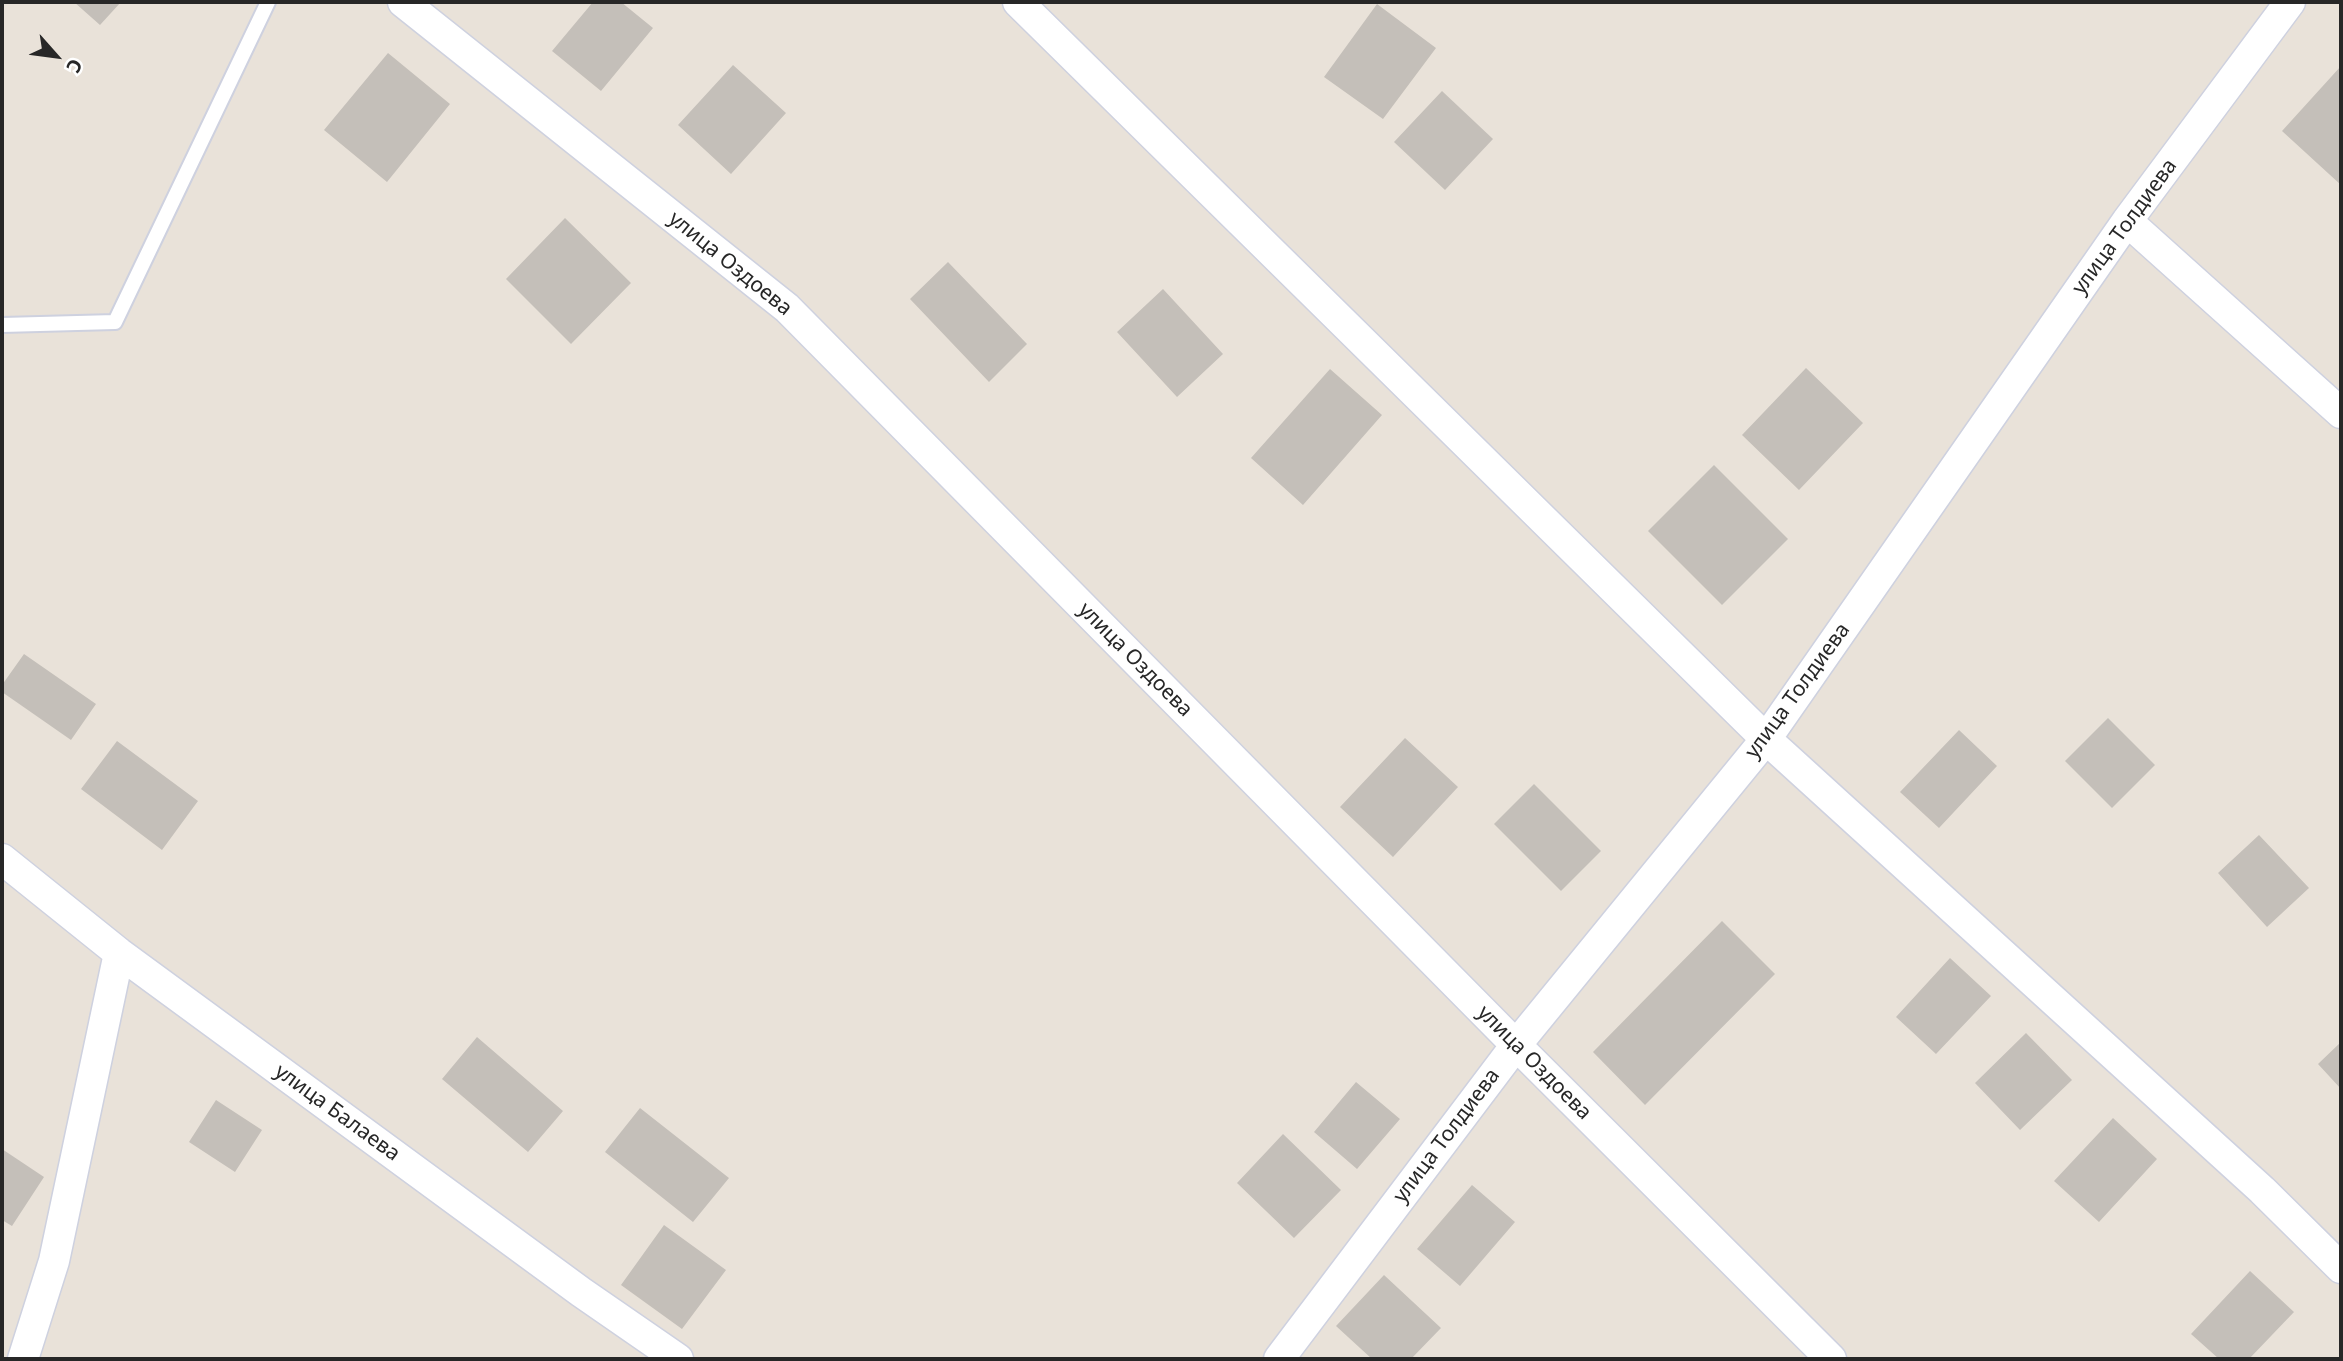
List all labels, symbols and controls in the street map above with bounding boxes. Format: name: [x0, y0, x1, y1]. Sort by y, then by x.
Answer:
north arrow: [21, 21, 91, 91]
text: С: [60, 54, 89, 77]
street label: улица Толдиева: [2067, 154, 2183, 300]
street label: улица Оздоева: [663, 207, 797, 321]
street label: улица Оздоева: [1073, 598, 1197, 722]
street label: улица Толдиева: [1740, 618, 1856, 764]
street label: улица Оздоева: [1472, 1001, 1596, 1125]
street label: улица Балаева: [269, 1059, 405, 1167]
street label: улица Толдиева: [1388, 1064, 1506, 1208]

